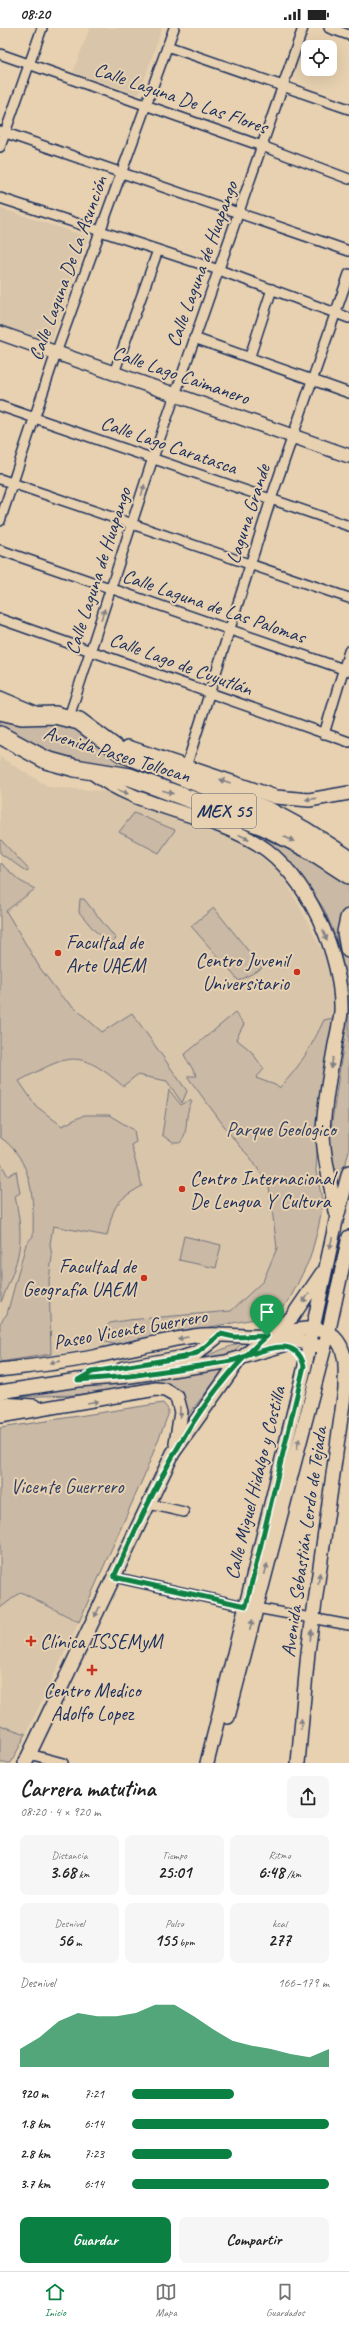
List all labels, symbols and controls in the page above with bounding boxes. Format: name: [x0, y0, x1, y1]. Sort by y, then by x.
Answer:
text: 08:20: [20, 5, 50, 24]
map controls: [301, 40, 337, 76]
button: locate: [301, 40, 337, 76]
street label: Calle Laguna De Las Flores: [91, 57, 273, 140]
street label: Calle Laguna De La Asunción: [23, 171, 113, 364]
street label: Calle Laguna de Huapango: [160, 177, 244, 350]
street label: Calle Lago Caimanero: [109, 340, 254, 410]
street label: Calle Lago Caratasca: [98, 410, 242, 481]
street label: Laguna Grande: [220, 460, 276, 567]
street label: Calle Laguna de Huapango: [59, 483, 137, 658]
one-way arrow: [140, 484, 146, 496]
street label: Calle Laguna de Las Palomas: [119, 563, 311, 650]
one-way arrow: [101, 607, 107, 619]
street label: Calle Lago de Cuyutlán: [106, 627, 257, 702]
street label: Avenida Paseo Tollocan: [41, 720, 194, 788]
one-way arrow: [219, 777, 231, 783]
one-way arrow: [117, 789, 129, 795]
one-way arrow: [162, 789, 174, 795]
road number: MEX 55: [192, 794, 256, 828]
one-way arrow: [305, 796, 317, 803]
one-way arrow: [239, 835, 251, 841]
one-way arrow: [283, 835, 295, 842]
place label: Facultad de Arte UAEM: [66, 930, 147, 978]
one-way arrow: [323, 930, 329, 942]
marker: Facultad de Arte UAEM: [53, 948, 63, 958]
place label: Centro Juvenil Universitario: [196, 948, 293, 996]
marker: Centro Juvenil Universitario: [292, 967, 302, 977]
one-way arrow: [329, 1056, 335, 1069]
park label: Parque Geologico: [226, 1117, 338, 1142]
place label: Centro Internacional De Lengua Y Cultura: [190, 1166, 338, 1214]
marker: Centro Internacional De Lengua Y Cultura: [177, 1184, 187, 1194]
one-way arrow: [328, 1237, 334, 1249]
place label: Facultad de Geografía UAEM: [23, 1254, 138, 1302]
marker: Facultad de Geografía UAEM: [139, 1273, 149, 1283]
one-way arrow: [302, 1292, 310, 1303]
pin: [250, 1295, 284, 1336]
icon: arrive: [256, 1301, 278, 1323]
street label: Paseo Vicente Guerrero: [51, 1303, 210, 1355]
one-way arrow: [176, 1336, 189, 1342]
one-way arrow: [49, 1359, 61, 1365]
street label: Calle Miguel Hidalgo y Costilla: [219, 1382, 292, 1582]
one-way arrow: [87, 1398, 99, 1404]
one-way arrow: [177, 1406, 183, 1419]
street label: Avenida Sebastián Lerdo de Tejada: [275, 1424, 333, 1659]
one-way arrow: [295, 1437, 301, 1449]
park label: Vicente Guerrero: [11, 1474, 124, 1499]
one-way arrow: [263, 1563, 269, 1576]
one-way arrow: [316, 1572, 322, 1585]
one-way arrow: [94, 1606, 100, 1617]
one-way arrow: [248, 1619, 254, 1631]
one-way arrow: [308, 1628, 314, 1641]
place label: Clínica ISSEMyM: [40, 1629, 164, 1654]
marker: Clínica ISSEMyM: [25, 1635, 37, 1647]
marker: Centro Medico Adolfo Lopez: [86, 1664, 98, 1676]
place label: Centro Medico Adolfo Lopez: [43, 1678, 143, 1726]
one-way arrow: [298, 1718, 305, 1730]
text: Carrera matutina: [20, 1775, 155, 1803]
button: share: [287, 1776, 329, 1818]
text: 08:20 · 4 × 920 m: [20, 1804, 101, 1820]
text: Distancia: [51, 1848, 88, 1862]
text: Tiempo: [162, 1848, 187, 1862]
text: Ritmo: [268, 1848, 291, 1862]
text: 3.68: [49, 1862, 76, 1883]
text: 25:01: [158, 1862, 191, 1883]
text: 6:48: [258, 1862, 284, 1883]
text: km: [76, 1867, 90, 1881]
text: /km: [284, 1867, 301, 1881]
text: Desnivel: [55, 1916, 84, 1930]
text: Pulso: [165, 1916, 184, 1930]
text: kcal: [272, 1916, 287, 1930]
text: 56: [57, 1930, 73, 1951]
text: 155: [154, 1930, 177, 1951]
text: 277: [268, 1930, 291, 1951]
text: m: [73, 1935, 82, 1949]
text: bpm: [177, 1935, 195, 1949]
text: Desnivel: [20, 1975, 55, 1991]
text: 166–179 m: [278, 1975, 329, 1991]
text: 920 m: [20, 2086, 48, 2102]
text: 7:21: [84, 2086, 104, 2102]
text: 1.8 km: [20, 2116, 50, 2132]
text: 6:14: [84, 2116, 104, 2132]
text: 2.8 km: [20, 2146, 50, 2162]
text: 7:23: [84, 2146, 104, 2162]
text: 3.7 km: [20, 2176, 50, 2192]
text: 6:14: [84, 2176, 104, 2192]
button: Guardar: [20, 2217, 171, 2263]
button: Compartir: [179, 2217, 329, 2263]
tab: Inicio: [44, 2281, 66, 2319]
tab: Mapa: [155, 2281, 177, 2319]
tab: Guardados: [266, 2281, 305, 2319]

